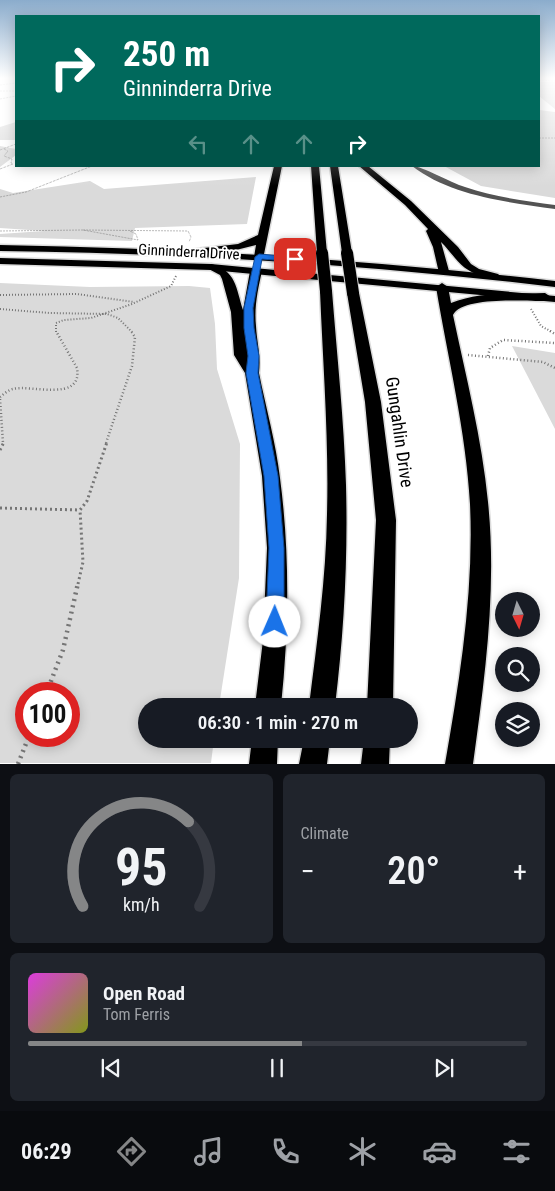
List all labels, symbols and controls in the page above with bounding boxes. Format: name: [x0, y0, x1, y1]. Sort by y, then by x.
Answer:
text: 250 m: [123, 34, 210, 75]
icon: right: [40, 35, 105, 100]
text: Ginninderra Drive: [123, 76, 272, 101]
icon: left: [184, 130, 212, 158]
icon: ahead: [237, 130, 265, 158]
icon: ahead: [290, 130, 318, 158]
icon: right: [343, 130, 371, 158]
pin: [274, 238, 316, 280]
street label: Ginninderra Drive: [138, 240, 240, 264]
icon: arrive: [281, 245, 309, 273]
street label: Gungahlin Drive: [382, 375, 418, 489]
north arrow: [495, 592, 540, 638]
map controls: [495, 592, 540, 747]
position arrow: [248, 595, 300, 647]
button: search: [495, 647, 540, 692]
speed limit sign: 100: [15, 682, 80, 747]
button: layers: [495, 702, 540, 747]
text: 06:30 · 1 min · 270 m: [198, 711, 358, 734]
text: Climate: [301, 824, 349, 843]
text: 95: [115, 837, 168, 898]
text: 20°: [387, 849, 440, 893]
text: −: [301, 855, 315, 888]
text: +: [513, 855, 527, 888]
text: km/h: [123, 894, 160, 915]
text: Open Road: [103, 982, 185, 1005]
text: Tom Ferris: [103, 1005, 170, 1024]
icon: previous: [97, 1054, 125, 1082]
icon: pause: [263, 1054, 291, 1082]
icon: next: [430, 1054, 458, 1082]
icon: directions: [114, 1134, 149, 1169]
icon: music: [191, 1134, 226, 1169]
icon: phone: [268, 1134, 303, 1169]
icon: climate: [345, 1134, 380, 1169]
icon: car: [422, 1134, 457, 1169]
icon: filters: [499, 1134, 534, 1169]
text: 06:29: [21, 1139, 72, 1164]

